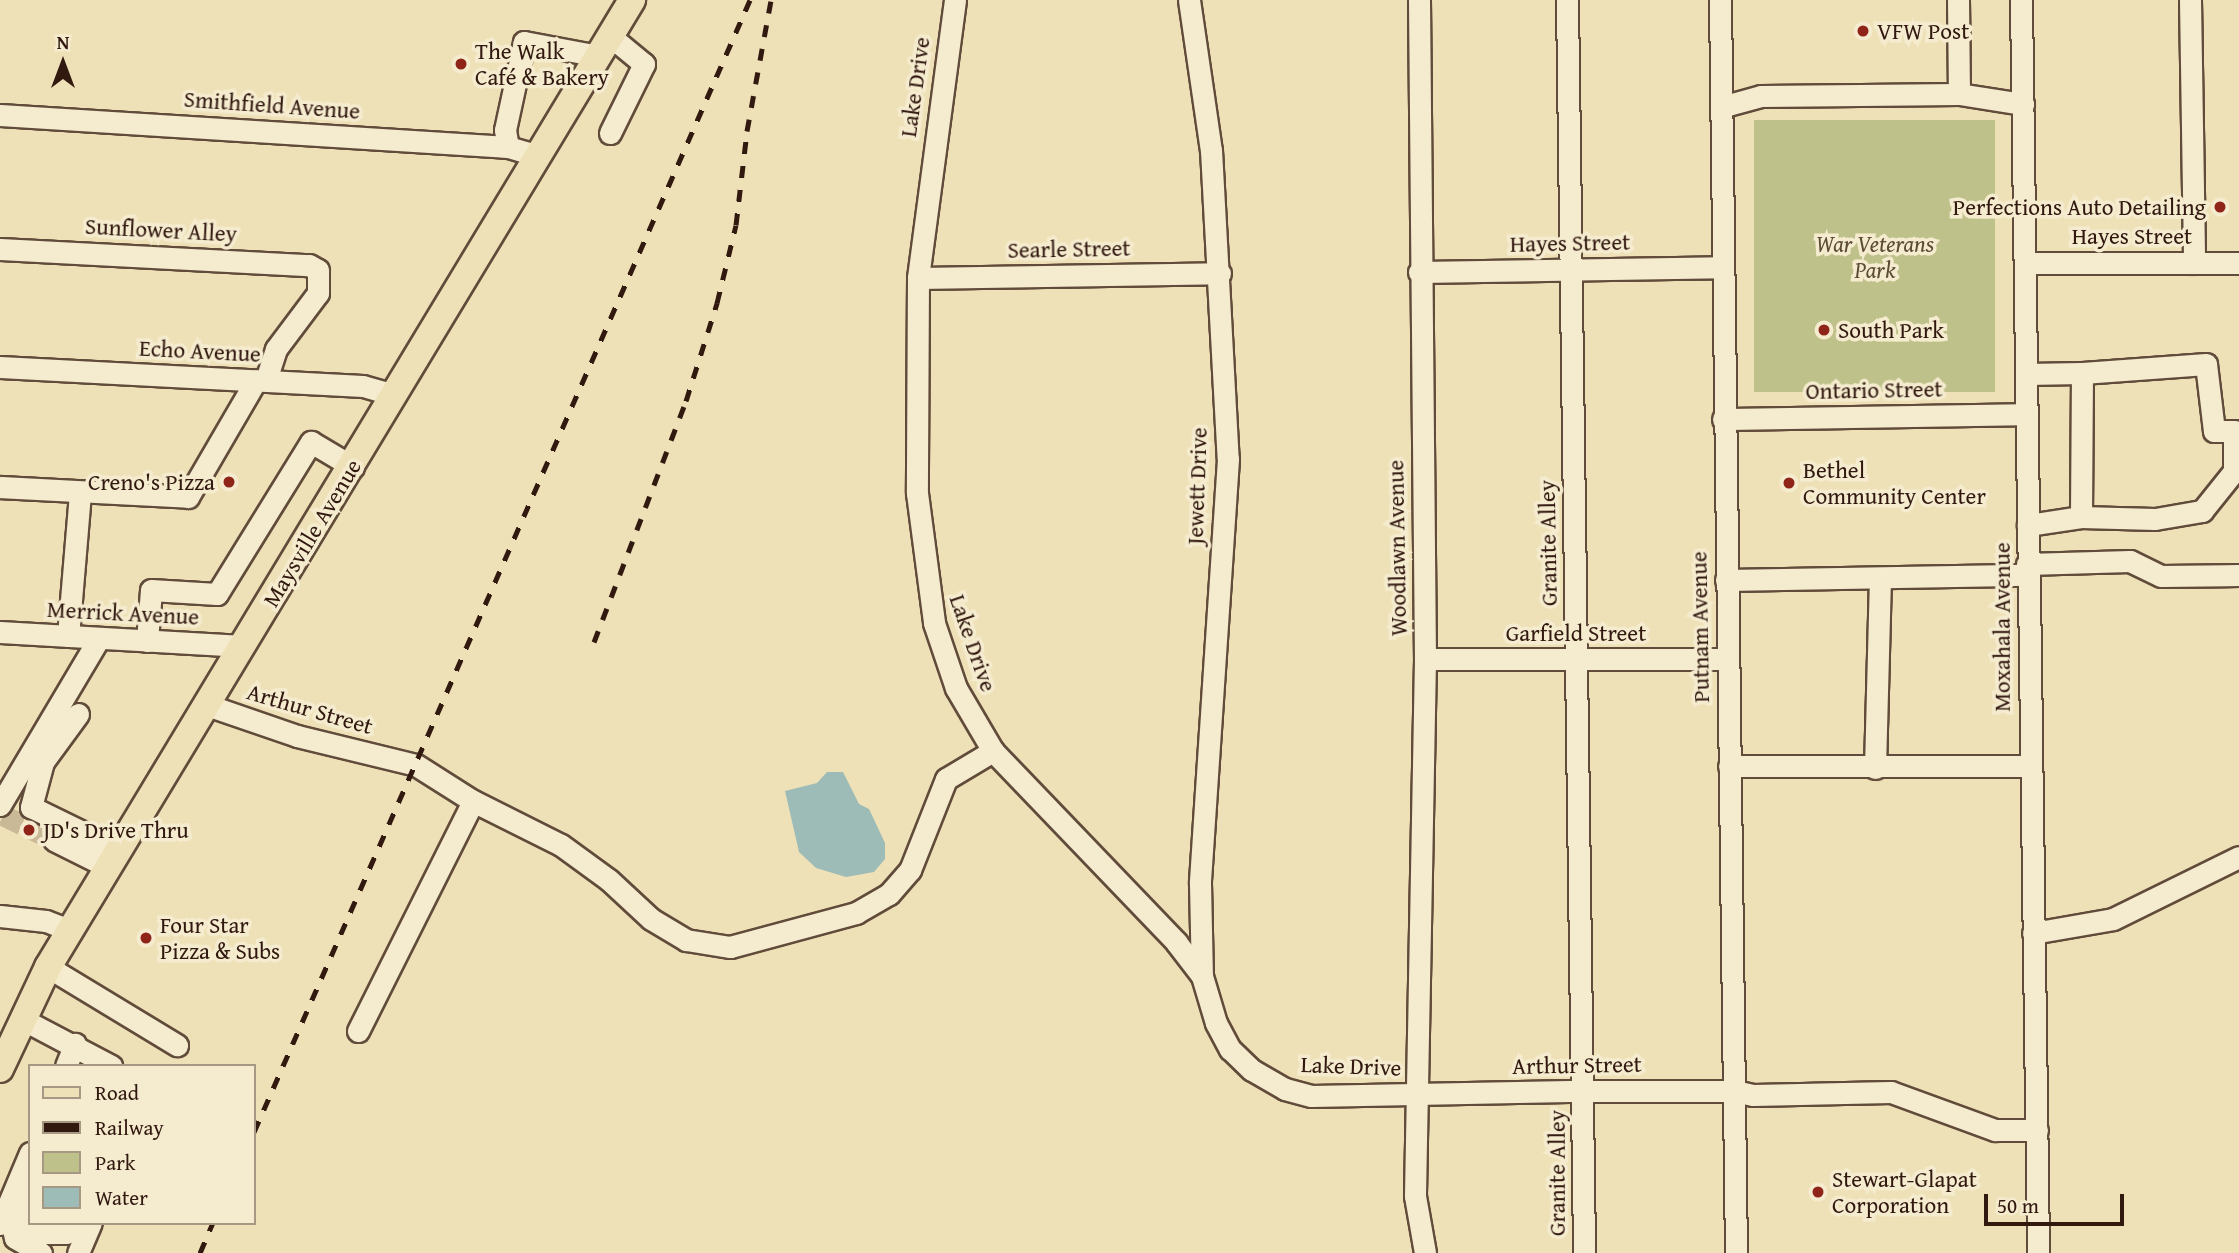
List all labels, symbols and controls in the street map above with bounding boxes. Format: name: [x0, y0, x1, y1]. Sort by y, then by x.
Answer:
place label: VFW Post: [1877, 17, 1969, 45]
marker: VFW Post: [1855, 23, 1871, 39]
north arrow: [28, 28, 98, 98]
text: N: [57, 28, 69, 56]
street label: Lake Drive: [894, 35, 936, 139]
place label: The Walk Café & Bakery: [475, 37, 609, 91]
marker: The Walk Café & Bakery: [453, 56, 469, 72]
street label: Smithfield Avenue: [183, 85, 361, 125]
place label: Perfections Auto Detailing: [1953, 193, 2206, 221]
marker: Perfections Auto Detailing: [2212, 199, 2228, 215]
street label: Sunflower Alley: [84, 212, 238, 248]
street label: Hayes Street: [2072, 222, 2192, 250]
street label: Hayes Street: [1510, 228, 1630, 258]
park label: War Veterans Park: [1816, 230, 1934, 284]
street label: Searle Street: [1007, 234, 1131, 264]
place label: South Park: [1838, 316, 1944, 344]
marker: South Park: [1816, 322, 1832, 338]
street label: Echo Avenue: [138, 334, 262, 368]
street label: Ontario Street: [1805, 375, 1943, 405]
street label: Jewett Drive: [1181, 427, 1213, 545]
street label: Maysville Avenue: [257, 454, 367, 612]
place label: Bethel Community Center: [1803, 456, 1986, 510]
street label: Woodlawn Avenue: [1382, 460, 1412, 636]
place label: Creno's Pizza: [88, 468, 215, 496]
marker: Creno's Pizza: [221, 474, 237, 490]
marker: Bethel Community Center: [1781, 475, 1797, 491]
street label: Granite Alley: [1533, 480, 1563, 606]
street label: Moxahala Avenue: [1988, 542, 2016, 712]
street label: Putnam Avenue: [1685, 551, 1715, 703]
street label: Lake Drive: [944, 591, 1002, 695]
street label: Merrick Avenue: [46, 595, 200, 631]
street label: Garfield Street: [1506, 619, 1646, 647]
street label: Arthur Street: [244, 678, 376, 740]
place label: JD's Drive Thru: [43, 816, 189, 844]
marker: JD's Drive Thru: [21, 822, 37, 838]
place label: Four Star Pizza & Subs: [160, 911, 280, 965]
marker: Four Star Pizza & Subs: [138, 930, 154, 946]
street label: Lake Drive: [1300, 1050, 1402, 1082]
street label: Arthur Street: [1512, 1050, 1642, 1080]
legend: [28, 1064, 256, 1225]
text: Road: [95, 1077, 139, 1108]
street label: Granite Alley: [1543, 1110, 1571, 1236]
text: Railway: [95, 1112, 164, 1143]
text: Park: [95, 1147, 136, 1178]
place label: Stewart-Glapat Corporation: [1832, 1165, 1977, 1219]
scale bar: [1987, 1180, 2127, 1224]
text: Water: [95, 1182, 148, 1213]
marker: Stewart-Glapat Corporation: [1810, 1184, 1826, 1200]
text: 50 m: [1997, 1190, 2039, 1221]

